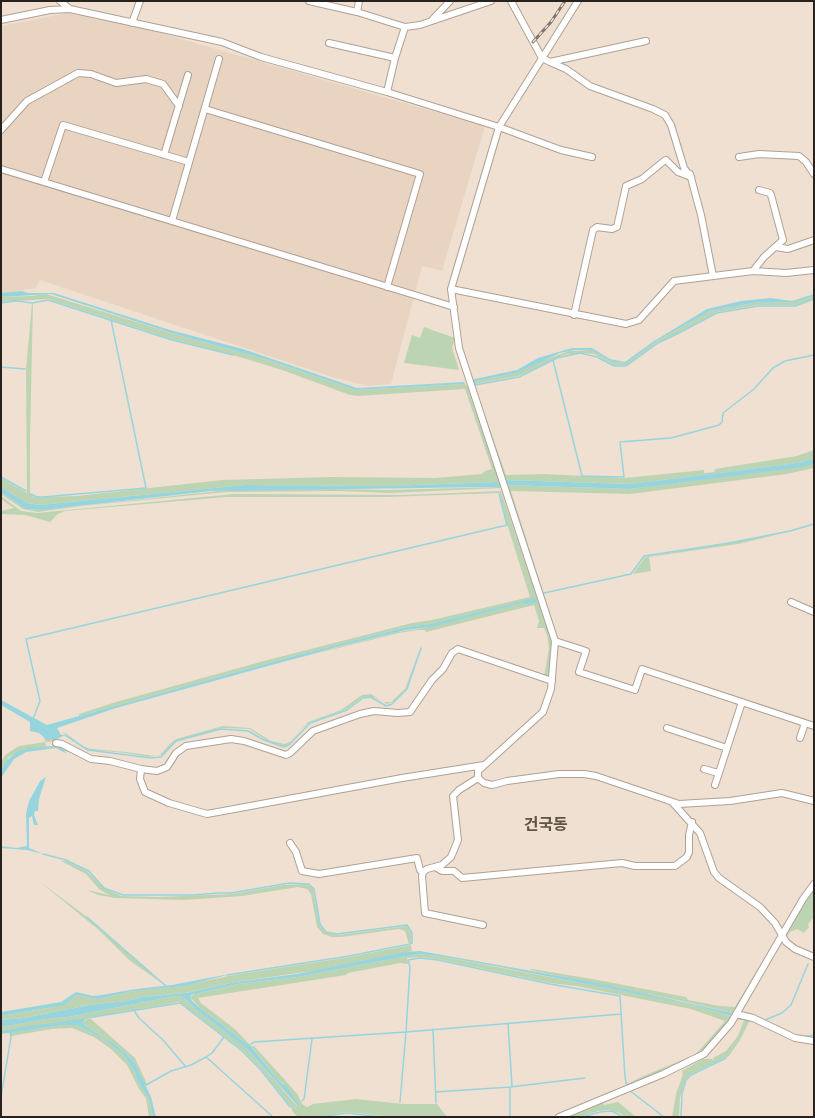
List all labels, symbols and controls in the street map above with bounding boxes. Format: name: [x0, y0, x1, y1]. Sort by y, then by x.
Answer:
district label: 건국동: [524, 816, 568, 836]

